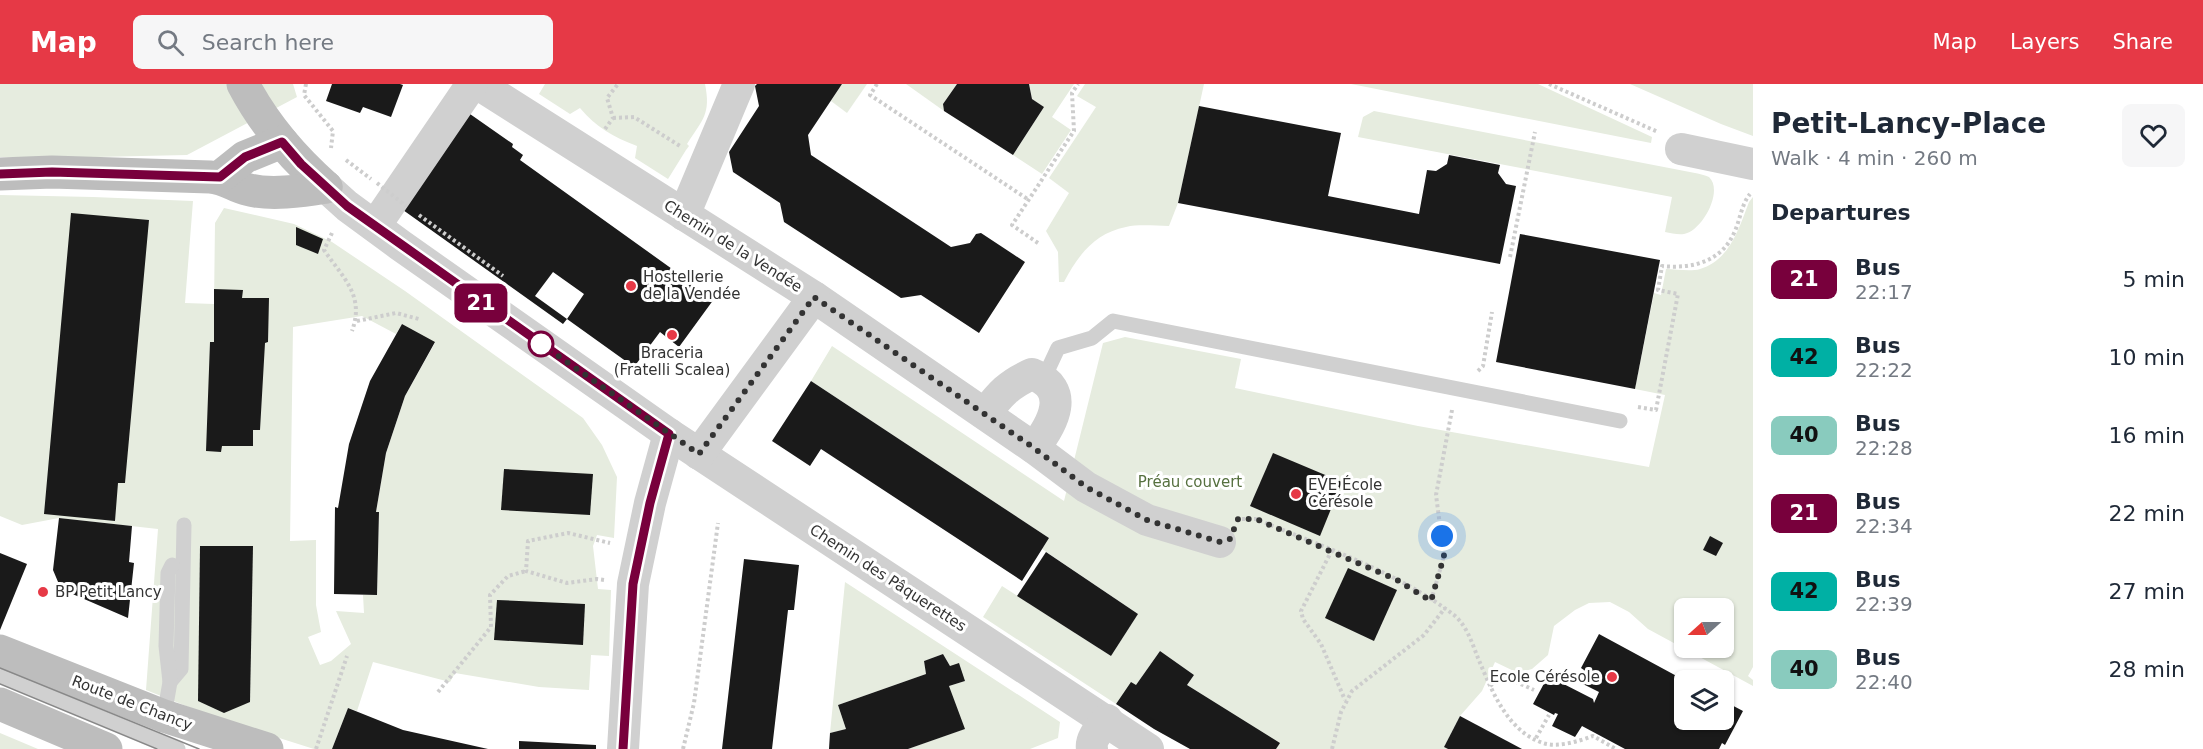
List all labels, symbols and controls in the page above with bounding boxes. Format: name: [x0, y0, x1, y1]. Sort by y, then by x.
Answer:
search box: [133, 15, 553, 69]
text: Map: [30, 26, 97, 59]
icon: search: [154, 26, 187, 59]
text: Search here: [202, 30, 334, 55]
text: Map: [1933, 30, 1977, 54]
text: Layers: [2010, 30, 2079, 54]
text: Share: [2112, 30, 2173, 54]
button: heart: [2122, 104, 2185, 167]
text: Petit-Lancy-Place: [1771, 107, 2046, 140]
text: Walk · 4 min · 260 m: [1771, 146, 1978, 170]
street label: Chemin de la Vendée: [660, 196, 806, 296]
text: Departures: [1771, 200, 1911, 225]
text: Bus: [1855, 255, 1901, 280]
text: 21: [1789, 267, 1819, 291]
text: 5 min: [2123, 267, 2185, 292]
place label: Hostellerie de la Vendée: [643, 268, 740, 303]
marker: Hostellerie de la Vendée: [624, 279, 638, 293]
text: 22:17: [1855, 280, 1913, 304]
line badge: 21: [454, 284, 508, 322]
text: 21: [466, 291, 496, 315]
marker: Braceria (Fratelli Scalea): [665, 328, 679, 342]
unlabelled marker: [528, 331, 554, 357]
text: Bus: [1855, 333, 1901, 358]
place label: Braceria (Fratelli Scalea): [614, 344, 730, 379]
text: 42: [1789, 345, 1819, 369]
text: 10 min: [2109, 345, 2185, 370]
text: 22:22: [1855, 358, 1913, 382]
text: Bus: [1855, 411, 1901, 436]
text: 40: [1789, 423, 1819, 447]
text: 16 min: [2109, 423, 2185, 448]
text: 22:28: [1855, 436, 1913, 460]
park label: Préau couvert: [1138, 473, 1242, 491]
place label: EVE École Cérésole: [1308, 475, 1382, 511]
marker: EVE École Cérésole: [1289, 487, 1303, 501]
text: Bus: [1855, 489, 1901, 514]
text: 21: [1789, 501, 1819, 525]
text: 22 min: [2109, 501, 2185, 526]
text: 22:34: [1855, 514, 1913, 538]
street label: Chemin des Pâquerettes: [806, 521, 970, 636]
your location: [1427, 521, 1457, 551]
text: Bus: [1855, 567, 1901, 592]
text: 42: [1789, 579, 1819, 603]
text: 27 min: [2109, 579, 2185, 604]
place label: BP Petit Lancy: [55, 583, 162, 601]
marker: BP Petit Lancy: [36, 585, 50, 599]
text: 22:39: [1855, 592, 1913, 616]
north arrow: [1674, 598, 1734, 658]
map controls: [1674, 598, 1734, 730]
text: Bus: [1855, 645, 1901, 670]
text: 40: [1789, 657, 1819, 681]
text: 28 min: [2109, 657, 2185, 682]
place label: Ecole Cérésole: [1490, 668, 1600, 686]
marker: Ecole Cérésole: [1605, 670, 1619, 684]
button: layers: [1674, 670, 1734, 730]
text: 22:40: [1855, 670, 1913, 694]
street label: Route de Chancy: [69, 672, 195, 734]

